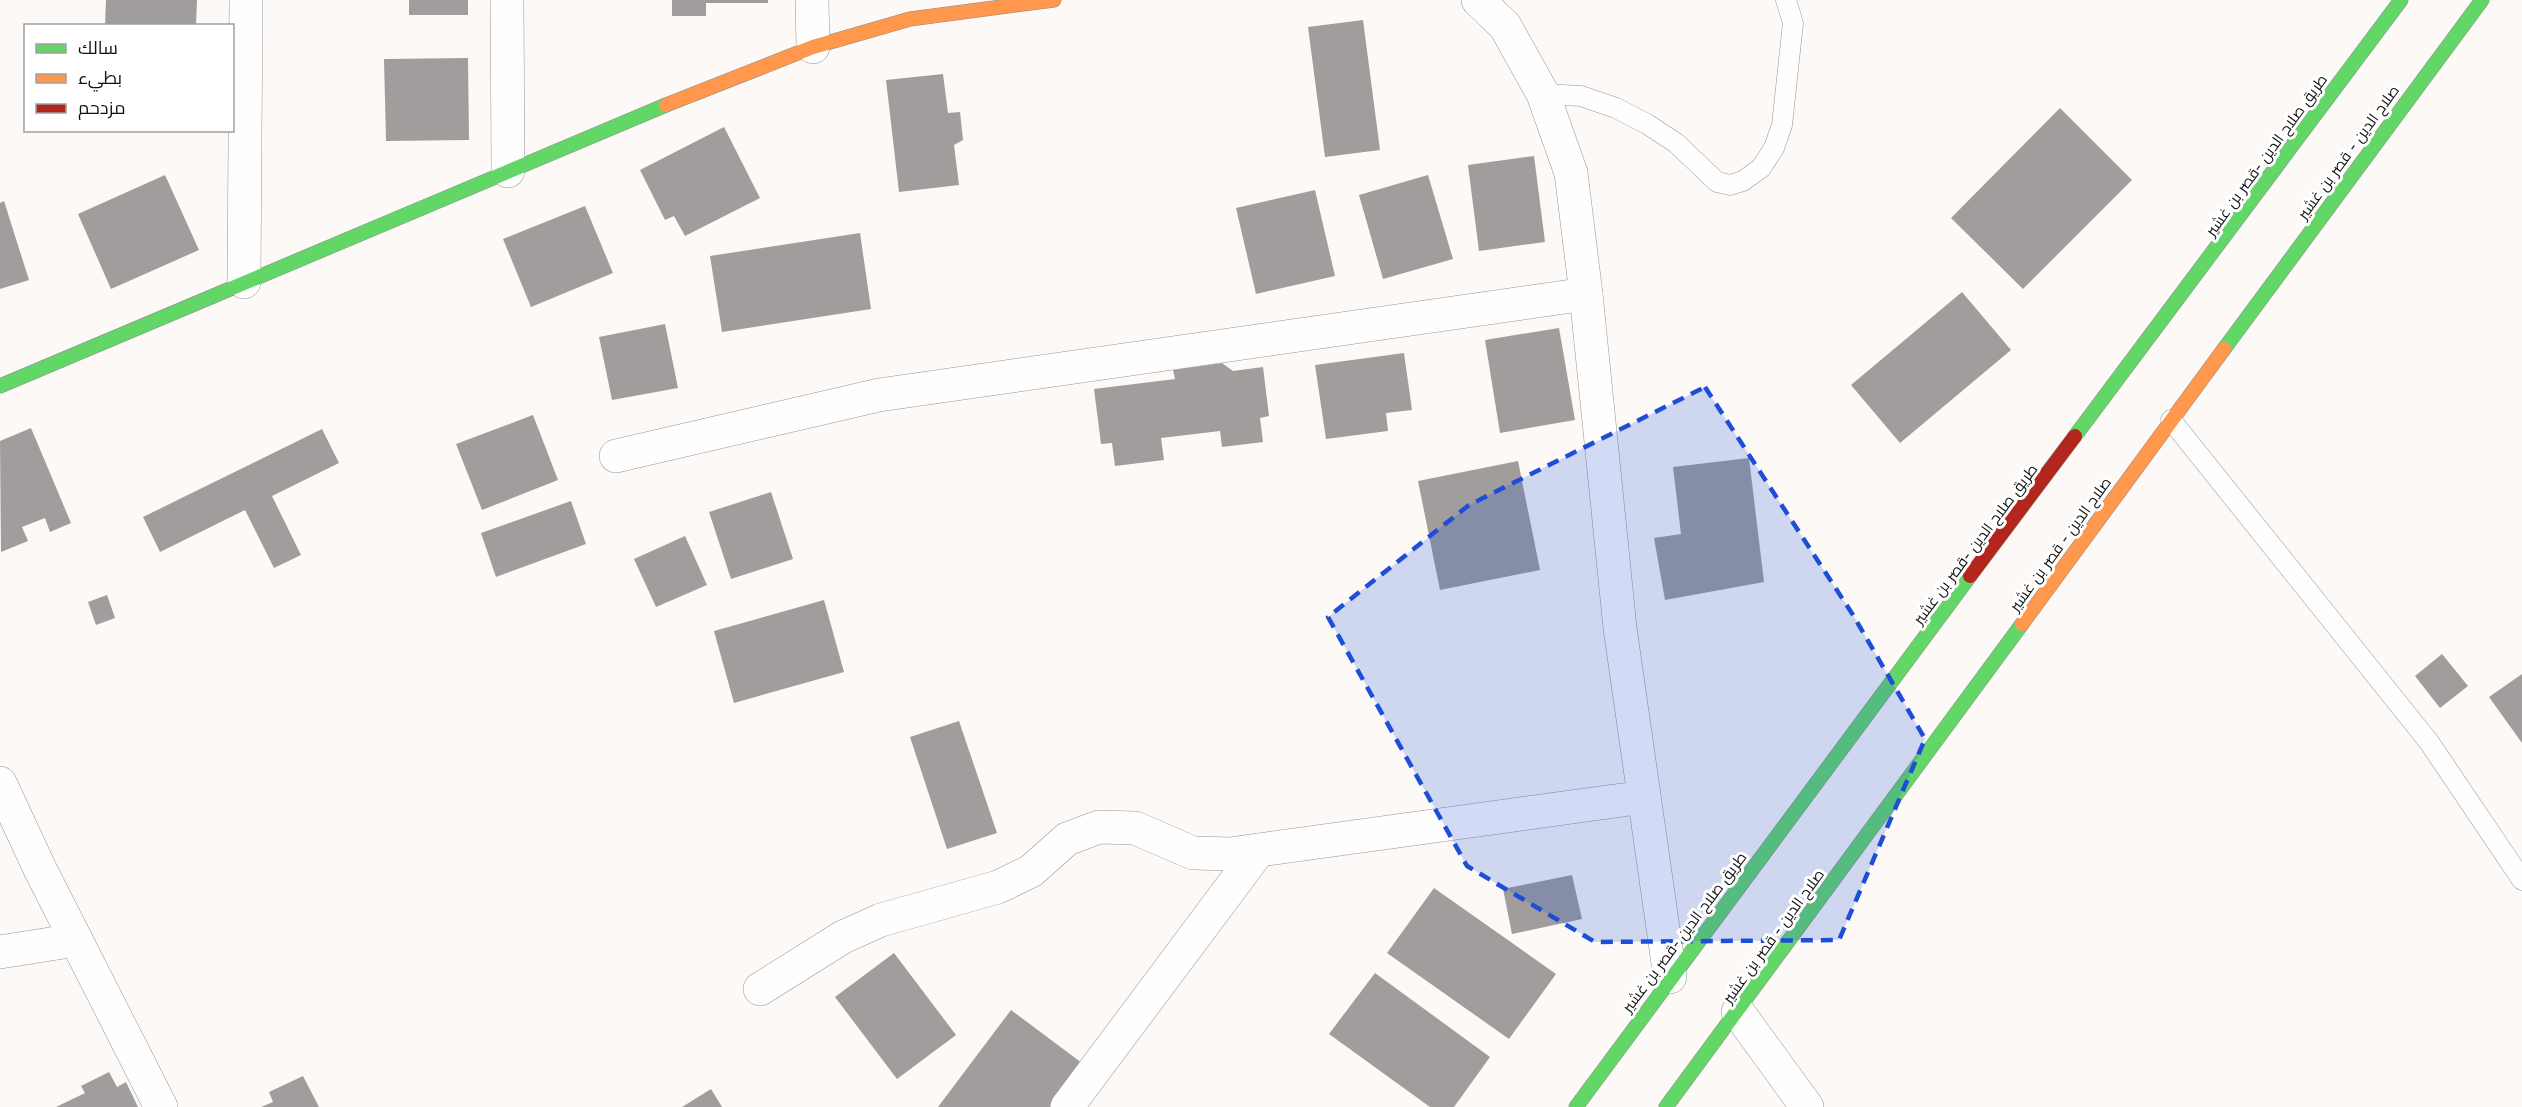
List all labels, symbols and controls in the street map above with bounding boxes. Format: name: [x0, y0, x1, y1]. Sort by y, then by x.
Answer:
legend: [24, 24, 234, 132]
text: سالك: [78, 37, 118, 59]
text: بطيء: [78, 67, 122, 92]
street label: طريق صلاح الدين -قصر بن غشير: [2200, 70, 2333, 242]
street label: صلاح الدين - قصر بن غشير: [2292, 81, 2405, 225]
text: مزدحم: [78, 97, 126, 120]
street label: طريق صلاح الدين -قصر بن غشير: [1908, 460, 2043, 630]
street label: صلاح الدين - قصر بن غشير: [2004, 473, 2117, 617]
street label: طريق صلاح الدين -قصر بن غشير: [1617, 848, 1752, 1018]
street label: صلاح الدين - قصر بن غشير: [1717, 865, 1830, 1009]

